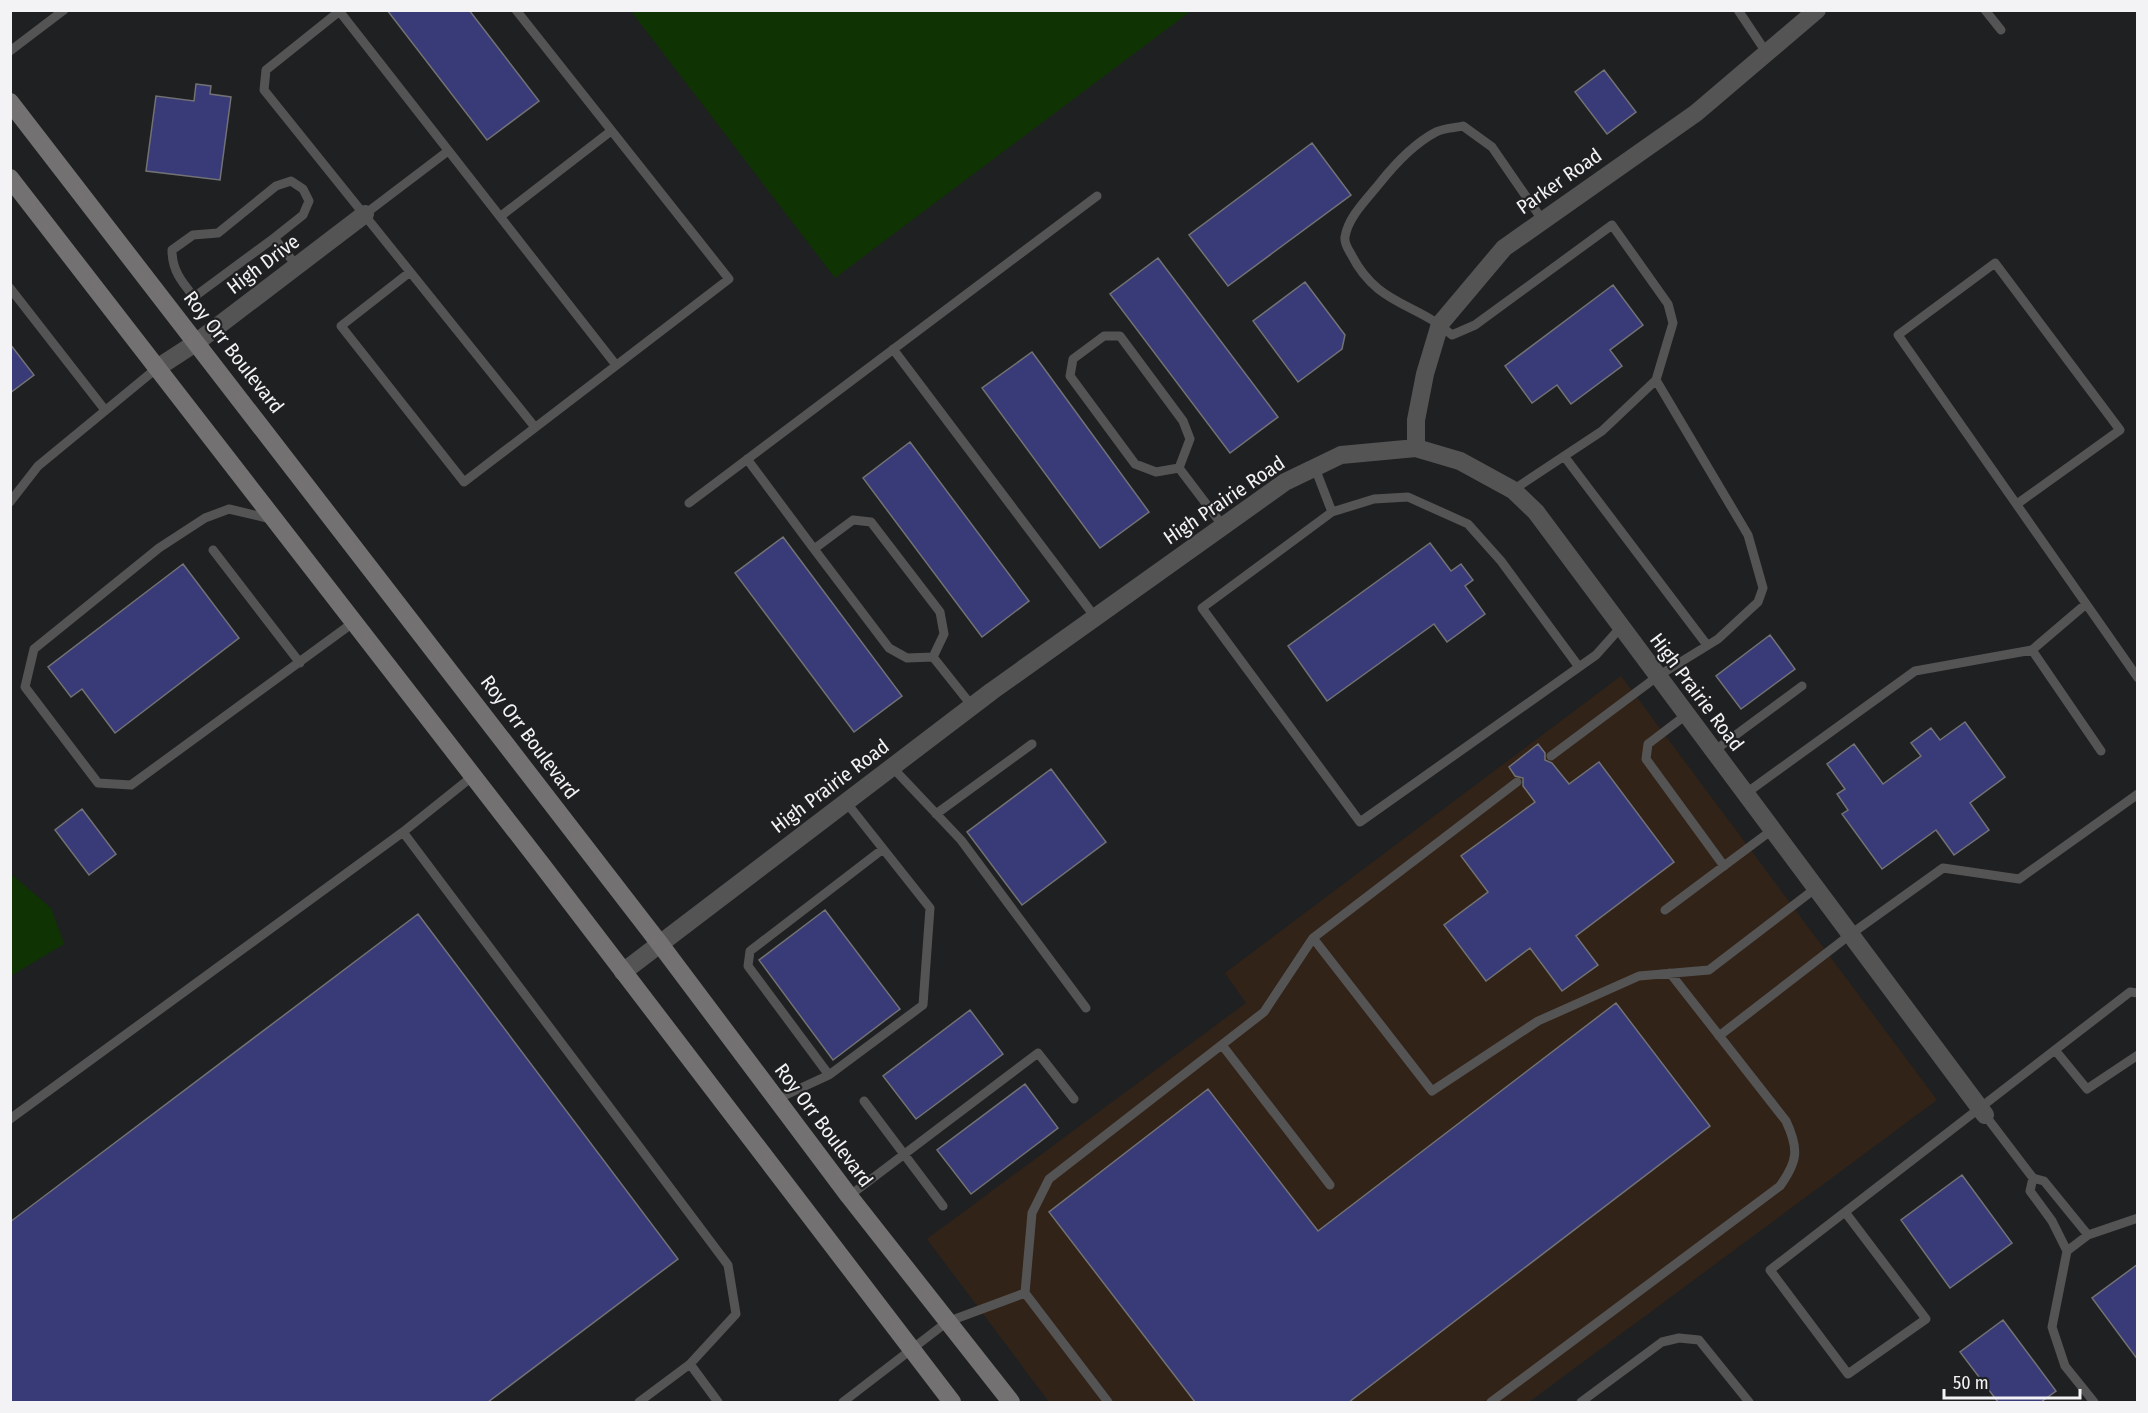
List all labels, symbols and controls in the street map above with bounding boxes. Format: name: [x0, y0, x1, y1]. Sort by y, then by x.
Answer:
street label: Parker Road: [1512, 143, 1606, 219]
street label: High Drive: [222, 229, 304, 299]
street label: Roy Orr Boulevard: [179, 286, 289, 418]
street label: High Prairie Road: [1159, 451, 1289, 549]
street label: High Prairie Road: [1645, 628, 1749, 756]
street label: Roy Orr Boulevard: [476, 671, 584, 803]
street label: High Prairie Road: [766, 734, 894, 838]
street label: Roy Orr Boulevard: [770, 1059, 878, 1191]
scale bar: [1944, 1362, 2080, 1400]
text: 50 m: [1953, 1372, 1989, 1394]

